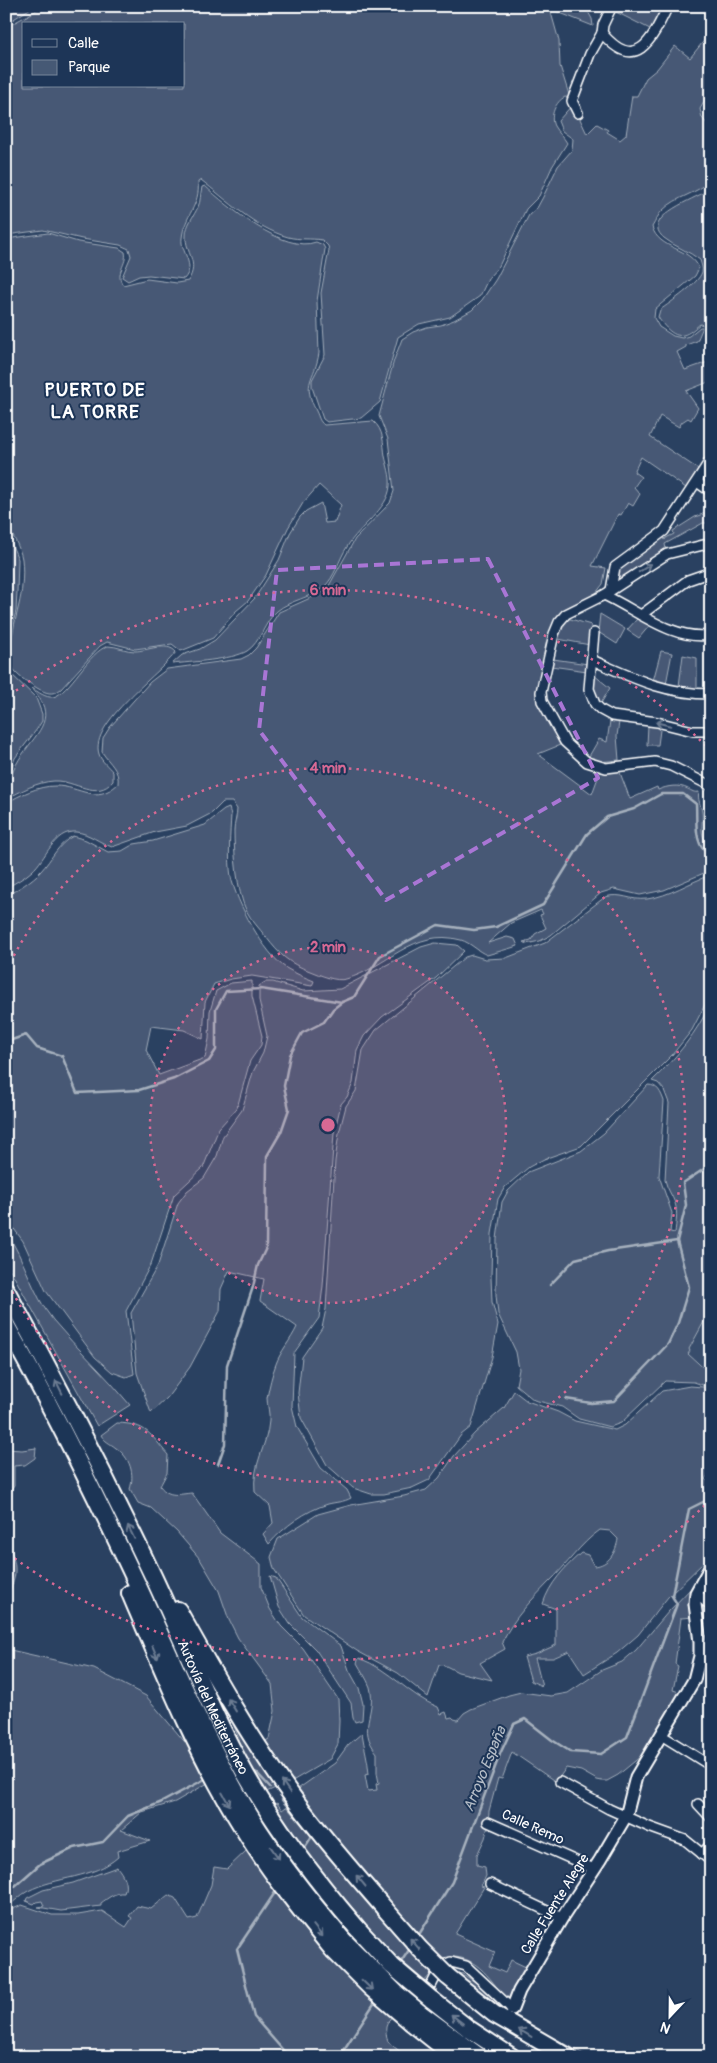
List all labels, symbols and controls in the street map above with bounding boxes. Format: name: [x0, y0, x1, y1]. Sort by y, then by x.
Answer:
legend: [22, 22, 185, 88]
text: Calle: [68, 34, 99, 53]
text: Parque: [68, 58, 111, 77]
district label: PUERTO DE LA TORRE: [44, 378, 146, 424]
one-way arrow: [638, 563, 652, 573]
text: 6 min: [310, 581, 347, 600]
one-way arrow: [655, 719, 671, 728]
text: 4 min: [310, 759, 347, 778]
text: 2 min: [310, 938, 346, 957]
centre of rings: [319, 1116, 337, 1134]
one-way arrow: [54, 1380, 63, 1395]
one-way arrow: [126, 1525, 136, 1540]
street label: Autovía del Mediterráneo: [174, 1637, 253, 1778]
one-way arrow: [151, 1644, 161, 1659]
one-way arrow: [227, 1698, 237, 1712]
water label: Arroyo España: [459, 1723, 511, 1814]
one-way arrow: [281, 1780, 291, 1794]
one-way arrow: [221, 1792, 231, 1807]
street label: Calle Remo: [499, 1806, 567, 1848]
one-way arrow: [270, 1846, 280, 1860]
street label: Calle Fuente Alegre: [517, 1851, 593, 1957]
one-way arrow: [355, 1875, 366, 1888]
one-way arrow: [312, 1924, 323, 1937]
one-way arrow: [409, 1937, 420, 1950]
one-way arrow: [361, 1978, 373, 1990]
north arrow: [644, 1990, 694, 2040]
one-way arrow: [451, 2014, 464, 2025]
text: N: [658, 2018, 673, 2037]
one-way arrow: [519, 2027, 533, 2037]

